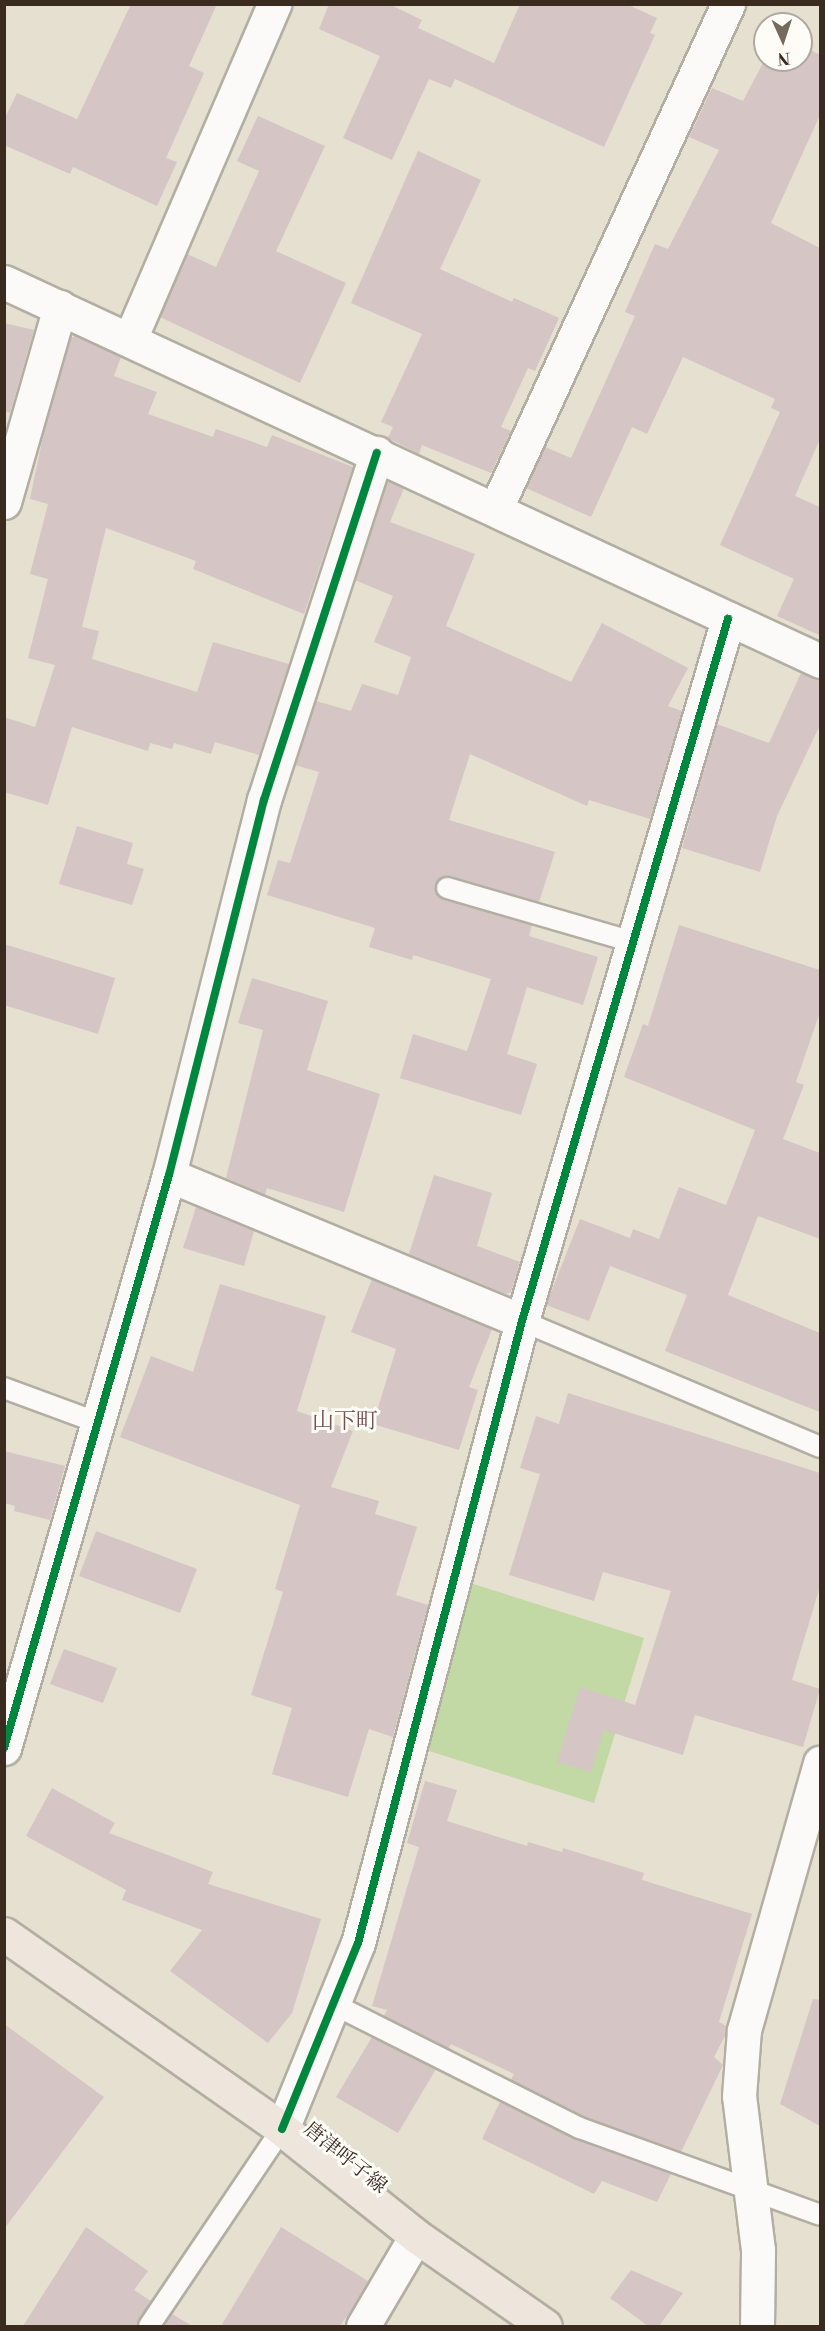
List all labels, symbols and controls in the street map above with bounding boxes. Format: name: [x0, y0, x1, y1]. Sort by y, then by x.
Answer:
north arrow: [753, 12, 813, 72]
text: N: [777, 48, 791, 68]
district label: 山下町: [312, 1409, 378, 1435]
street label: 唐津呼子線: [299, 2117, 391, 2199]

